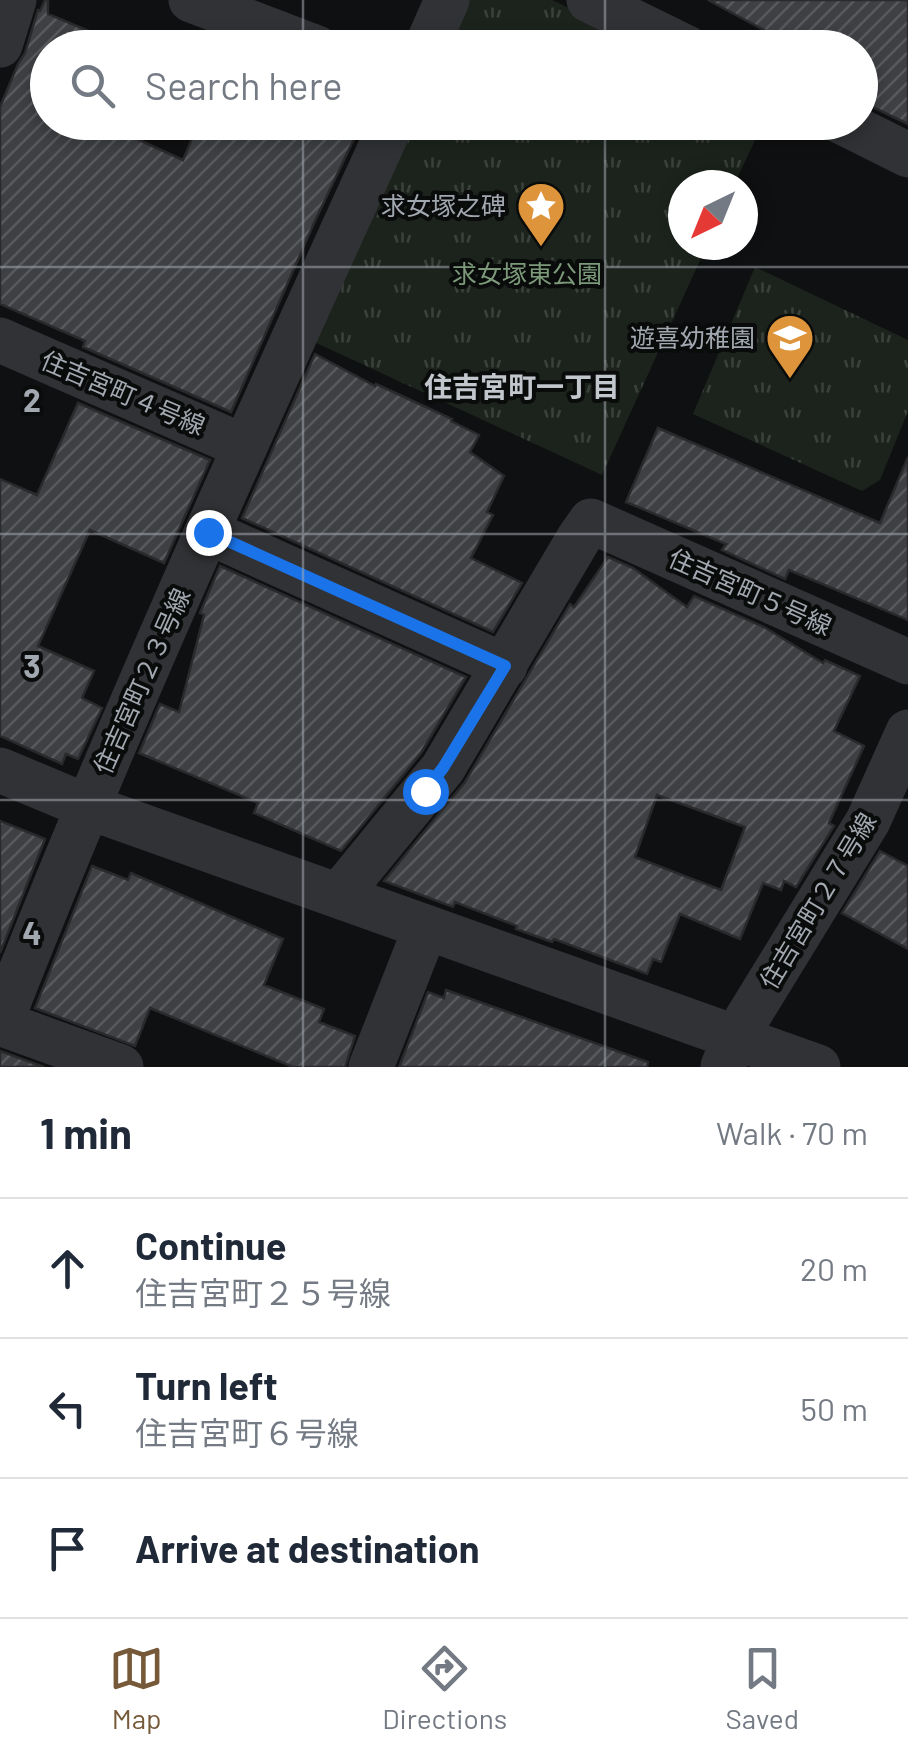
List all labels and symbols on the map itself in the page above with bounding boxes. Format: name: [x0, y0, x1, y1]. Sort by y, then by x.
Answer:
north arrow: [668, 170, 758, 260]
place icon: 求女塚之碑: [515, 180, 567, 248]
place label: 求女塚之碑: [381, 190, 506, 220]
park label: 求女塚東公園: [452, 258, 602, 288]
school or university icon: 遊喜幼稚園: [764, 312, 816, 380]
place label: 遊喜幼稚園: [630, 322, 755, 352]
street label: 住吉宮町４号線: [37, 344, 210, 440]
district label: 住吉宮町一丁目: [424, 369, 620, 403]
text: 2: [23, 380, 41, 418]
route end: [186, 510, 232, 556]
street label: 住吉宮町５号線: [664, 542, 836, 640]
street label: 住吉宮町２３号線: [87, 583, 195, 778]
text: 3: [23, 646, 41, 684]
route start: [403, 769, 449, 815]
street label: 住吉宮町２７号線: [753, 807, 882, 994]
text: 4: [22, 913, 42, 951]

